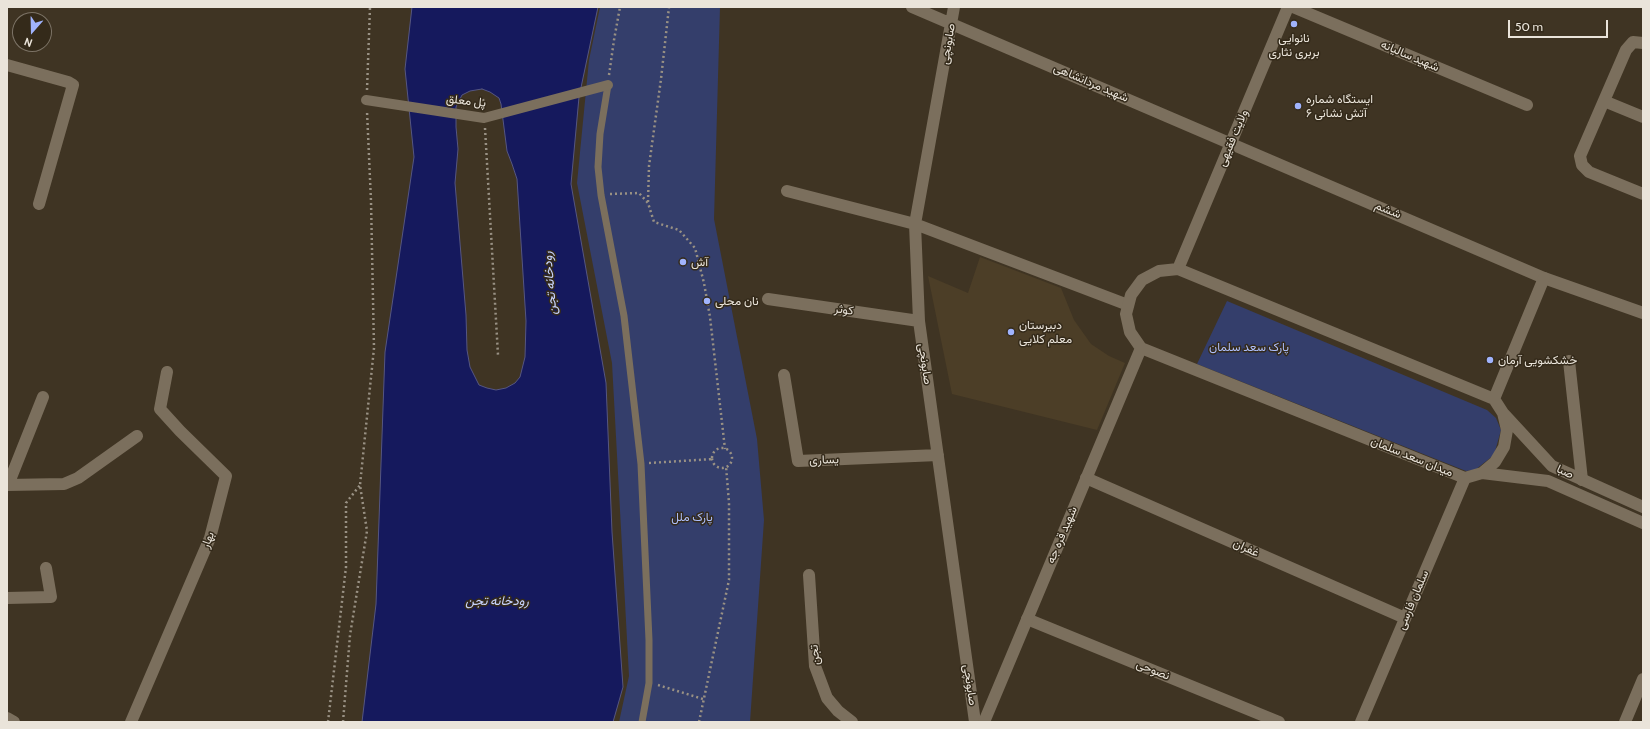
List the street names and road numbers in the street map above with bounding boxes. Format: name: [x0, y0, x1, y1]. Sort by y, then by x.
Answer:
street label: صابونچی: [937, 22, 959, 66]
street label: شهید سالیانه: [1379, 37, 1441, 75]
street label: شهید مردانشاهی: [1051, 61, 1131, 105]
street label: پل معلق: [445, 92, 487, 110]
street label: ولایت فقیهی: [1215, 107, 1251, 169]
street label: ششم: [1373, 198, 1403, 222]
street label: کوثر: [834, 302, 854, 318]
street label: صابونچی: [915, 342, 935, 386]
street label: میدان سعد سلمان: [1369, 434, 1455, 480]
street label: یساری: [809, 452, 839, 468]
street label: صبا: [1554, 462, 1576, 482]
street label: شهید قره جه: [1044, 504, 1080, 566]
street label: بهار: [198, 530, 218, 550]
street label: غفران: [1231, 536, 1261, 560]
street label: سلمان فارسی: [1394, 568, 1432, 632]
street label: تجن: [807, 644, 823, 666]
street label: نصوحی: [1134, 657, 1172, 683]
street label: صابونچی: [960, 663, 980, 707]

